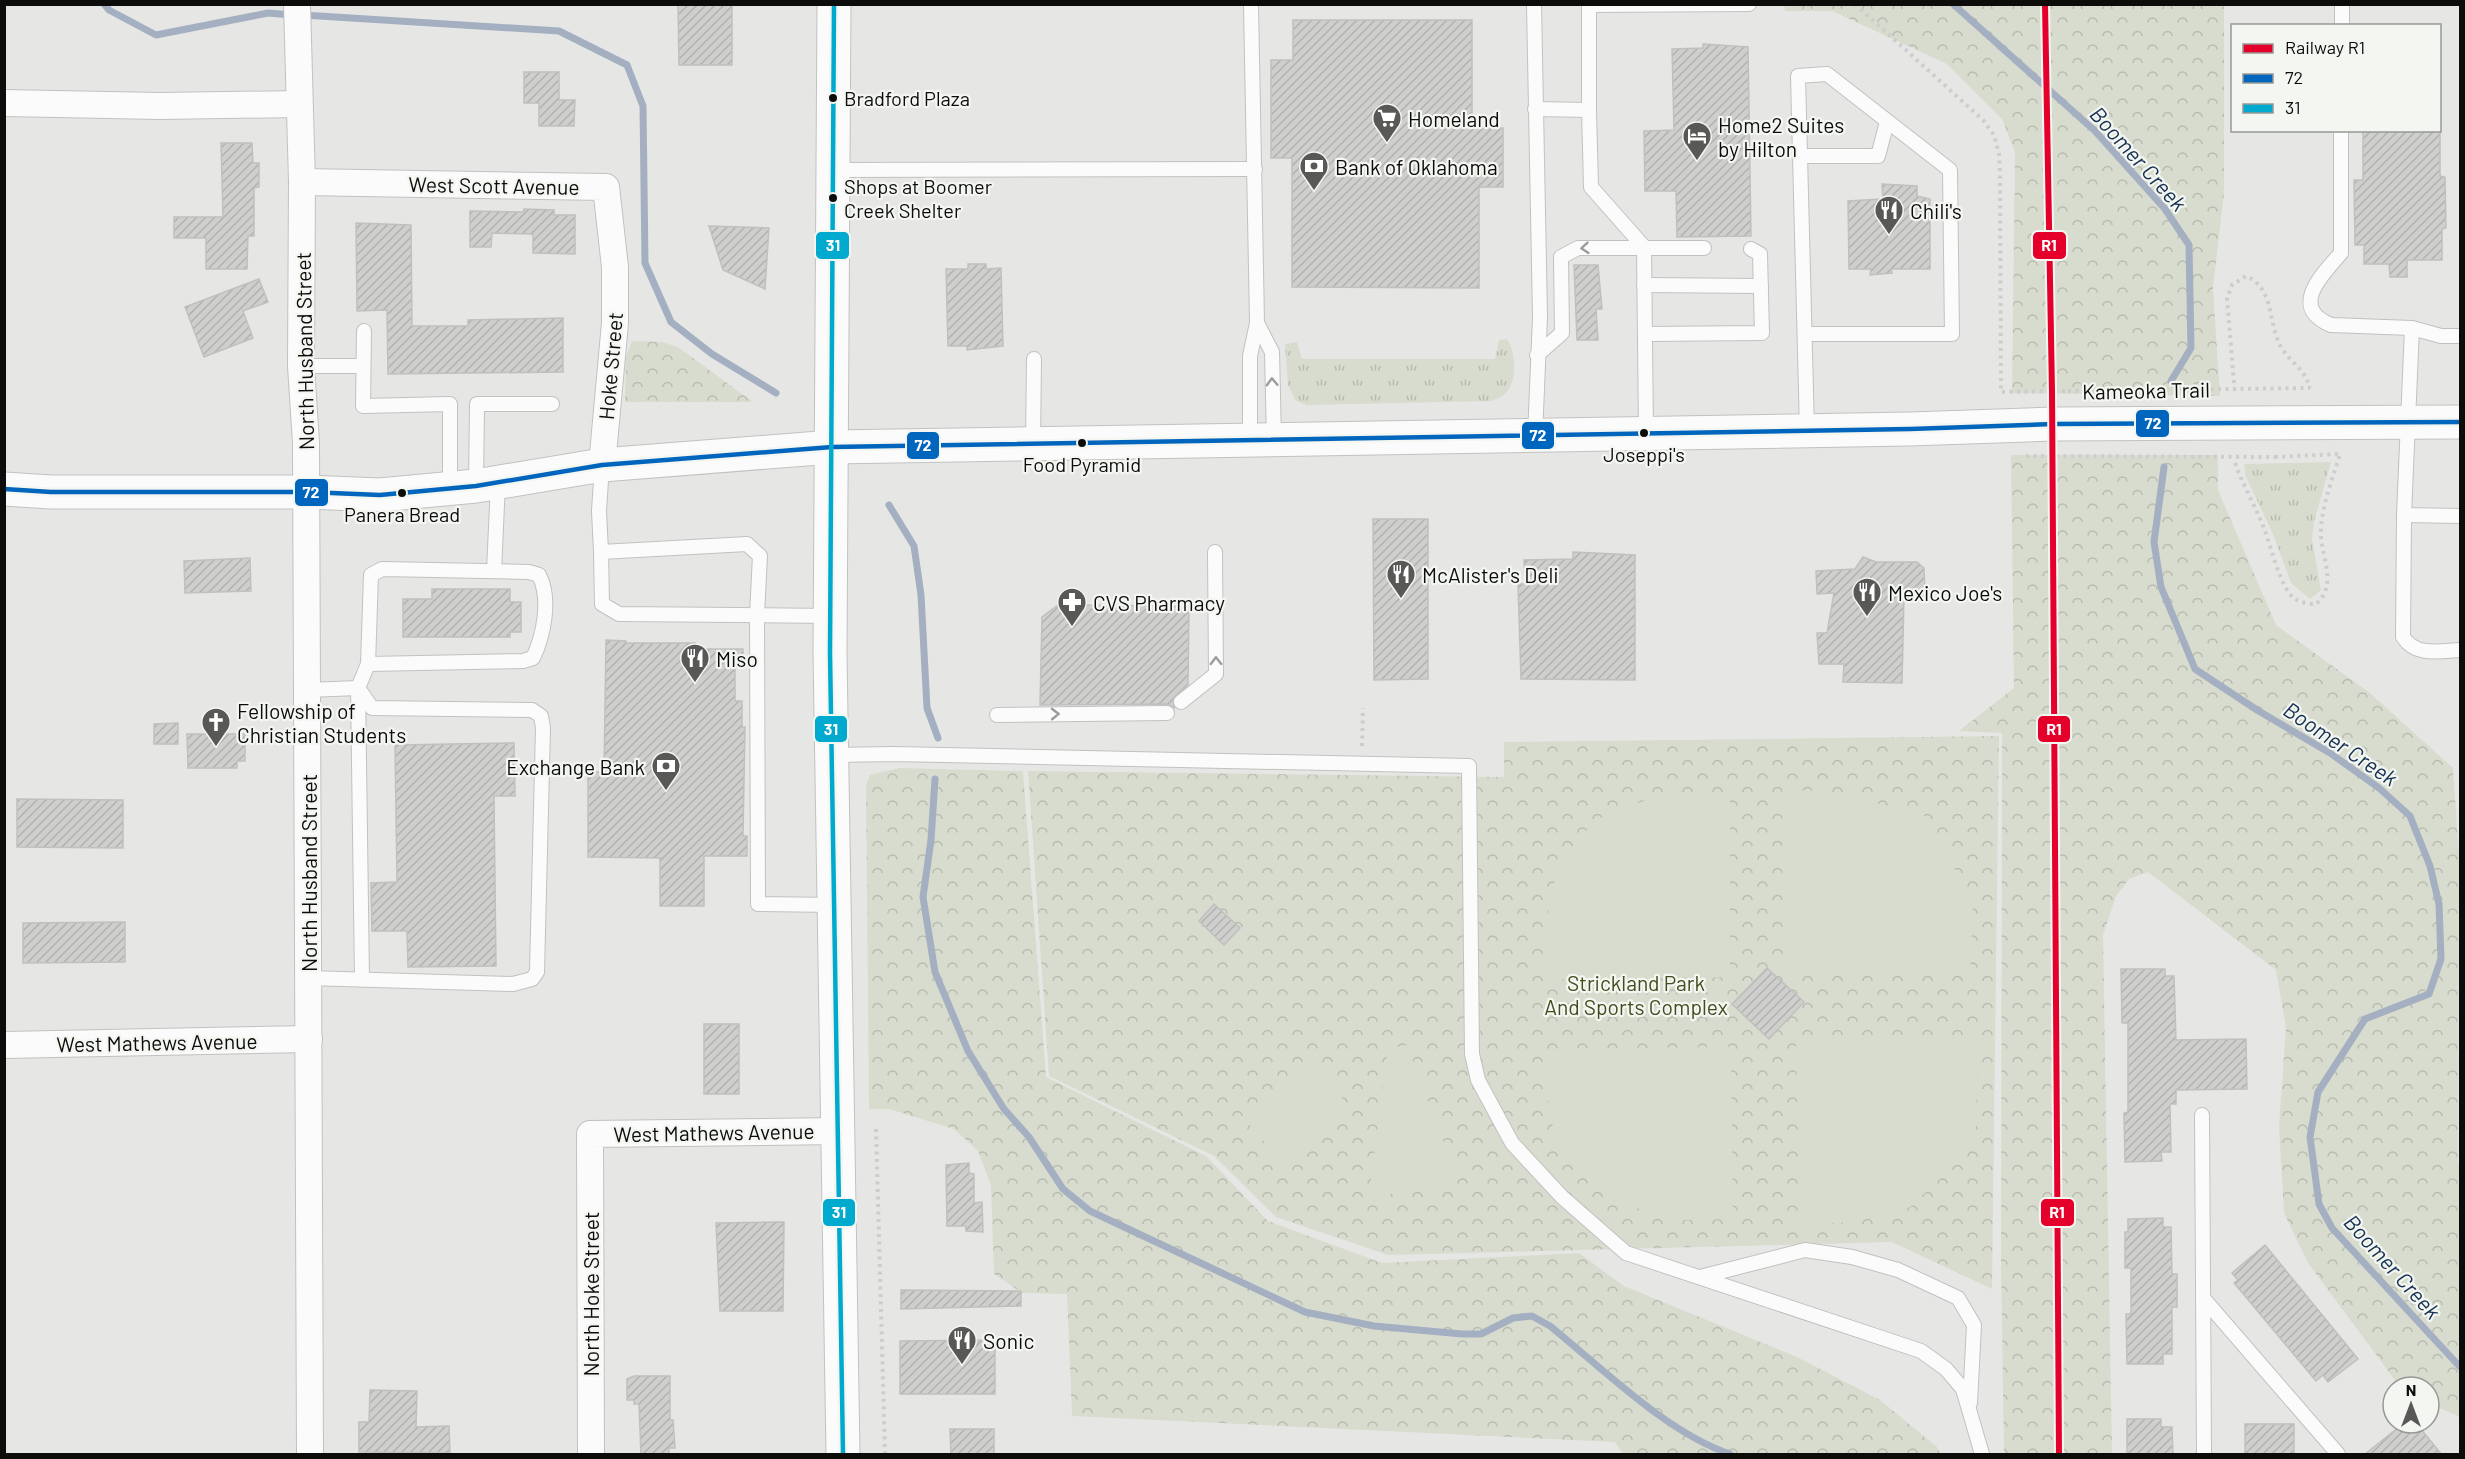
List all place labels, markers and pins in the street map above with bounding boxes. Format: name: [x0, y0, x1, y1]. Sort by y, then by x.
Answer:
place label: Bradford Plaza: [844, 86, 970, 110]
marker: Bradford Plaza: [827, 92, 839, 104]
supermarket icon: Homeland: [1371, 102, 1403, 144]
place label: Homeland: [1408, 106, 1500, 131]
place label: Home2 Suites by Hilton: [1718, 112, 1844, 161]
hotel icon: Home2 Suites by Hilton: [1681, 120, 1713, 162]
bank icon: Bank of Oklahoma: [1298, 150, 1330, 192]
place label: Bank of Oklahoma: [1335, 154, 1498, 179]
place label: Shops at Boomer Creek Shelter: [844, 174, 992, 222]
marker: Shops at Boomer Creek Shelter: [827, 192, 839, 204]
restaurant icon: Chili's: [1873, 194, 1905, 236]
place label: Chili's: [1910, 198, 1962, 223]
marker: Joseppi's: [1638, 427, 1650, 439]
marker: Food Pyramid: [1076, 437, 1088, 449]
place label: Joseppi's: [1603, 442, 1685, 466]
place label: Food Pyramid: [1023, 452, 1141, 476]
marker: Panera Bread: [396, 487, 408, 499]
place label: Panera Bread: [344, 502, 460, 526]
restaurant icon: McAlister's Deli: [1385, 558, 1417, 600]
place label: McAlister's Deli: [1422, 562, 1559, 587]
restaurant icon: Mexico Joe's: [1851, 576, 1883, 618]
place label: Mexico Joe's: [1888, 580, 2002, 605]
pharmacy icon: CVS Pharmacy: [1056, 586, 1088, 628]
place label: CVS Pharmacy: [1093, 590, 1225, 615]
restaurant icon: Miso: [679, 642, 711, 684]
place label: Miso: [716, 646, 758, 671]
place label: Fellowship of Christian Students: [237, 698, 406, 747]
church icon: Fellowship of Christian Students: [200, 706, 232, 748]
bank icon: Exchange Bank: [650, 750, 682, 792]
place label: Exchange Bank: [506, 754, 645, 779]
restaurant icon: Sonic: [946, 1324, 978, 1366]
place label: Sonic: [983, 1328, 1034, 1353]

